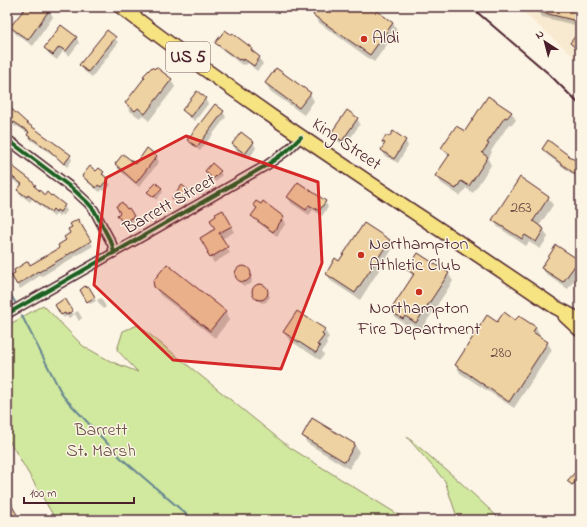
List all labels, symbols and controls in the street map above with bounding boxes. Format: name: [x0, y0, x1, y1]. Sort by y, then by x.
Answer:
north arrow: [525, 22, 565, 62]
place label: Aldi: [372, 26, 399, 52]
text: N: [532, 26, 547, 43]
marker: Aldi: [359, 34, 369, 44]
road number: US 5: [166, 42, 210, 72]
street label: King Street: [306, 112, 386, 179]
street label: Barrett Street: [118, 168, 221, 243]
house number: 263: [510, 196, 532, 220]
place label: Northampton Athletic Club: [369, 232, 469, 279]
marker: Northampton Athletic Club: [356, 250, 366, 260]
marker: Northampton Fire Department: [414, 287, 424, 297]
place label: Northampton Fire Department: [357, 296, 480, 343]
house number: 280: [491, 341, 512, 365]
park label: Barrett St. Marsh: [66, 418, 136, 465]
scale bar: [24, 479, 134, 505]
text: 100 m: [30, 485, 57, 503]

